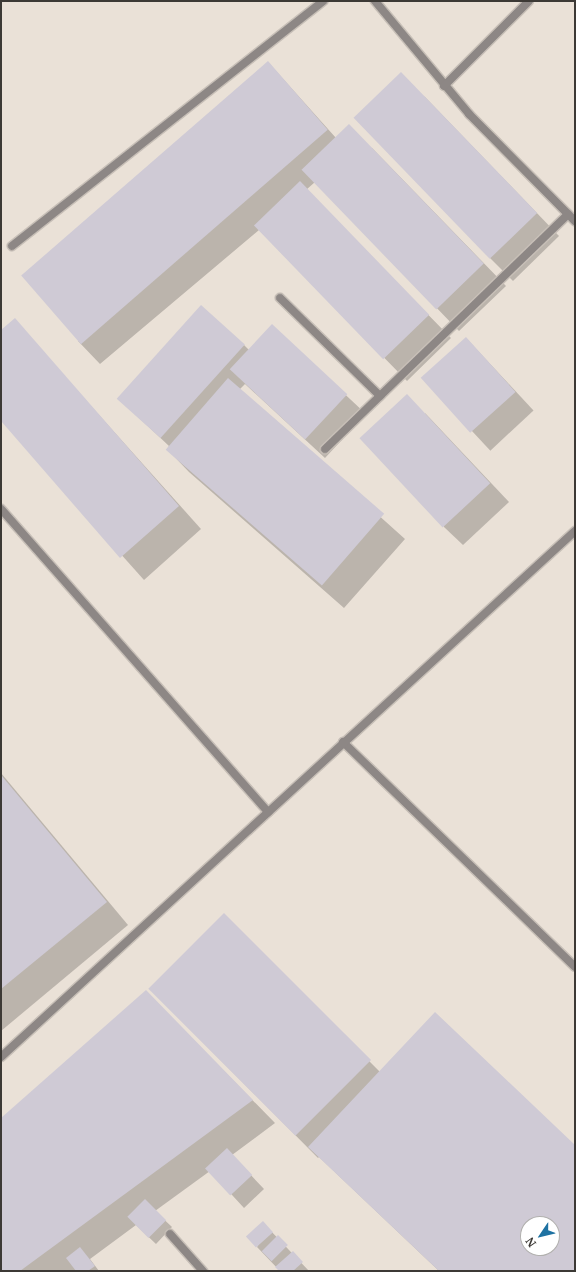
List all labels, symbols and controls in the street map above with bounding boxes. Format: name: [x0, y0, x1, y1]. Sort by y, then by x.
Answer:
north arrow: [520, 1216, 560, 1256]
text: N: [523, 1235, 539, 1250]

